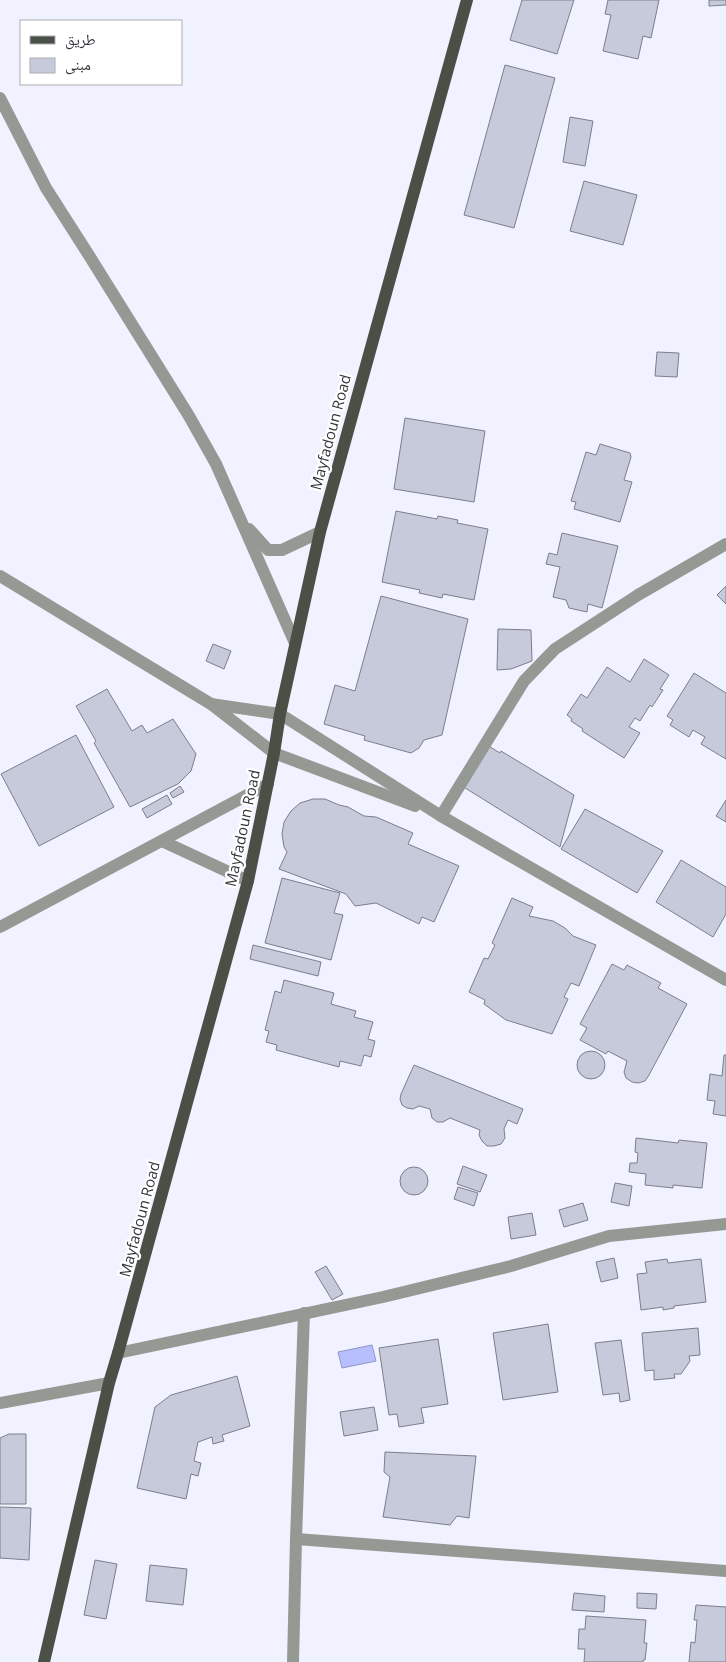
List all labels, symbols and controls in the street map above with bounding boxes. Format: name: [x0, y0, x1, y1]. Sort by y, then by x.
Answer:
legend: [20, 20, 182, 85]
text: طريق: [65, 29, 96, 50]
text: مبنى: [65, 54, 91, 75]
street label: Mayfadoun Road: [305, 372, 355, 492]
street label: Mayfadoun Road: [220, 768, 264, 888]
street label: Mayfadoun Road: [114, 1159, 164, 1279]

